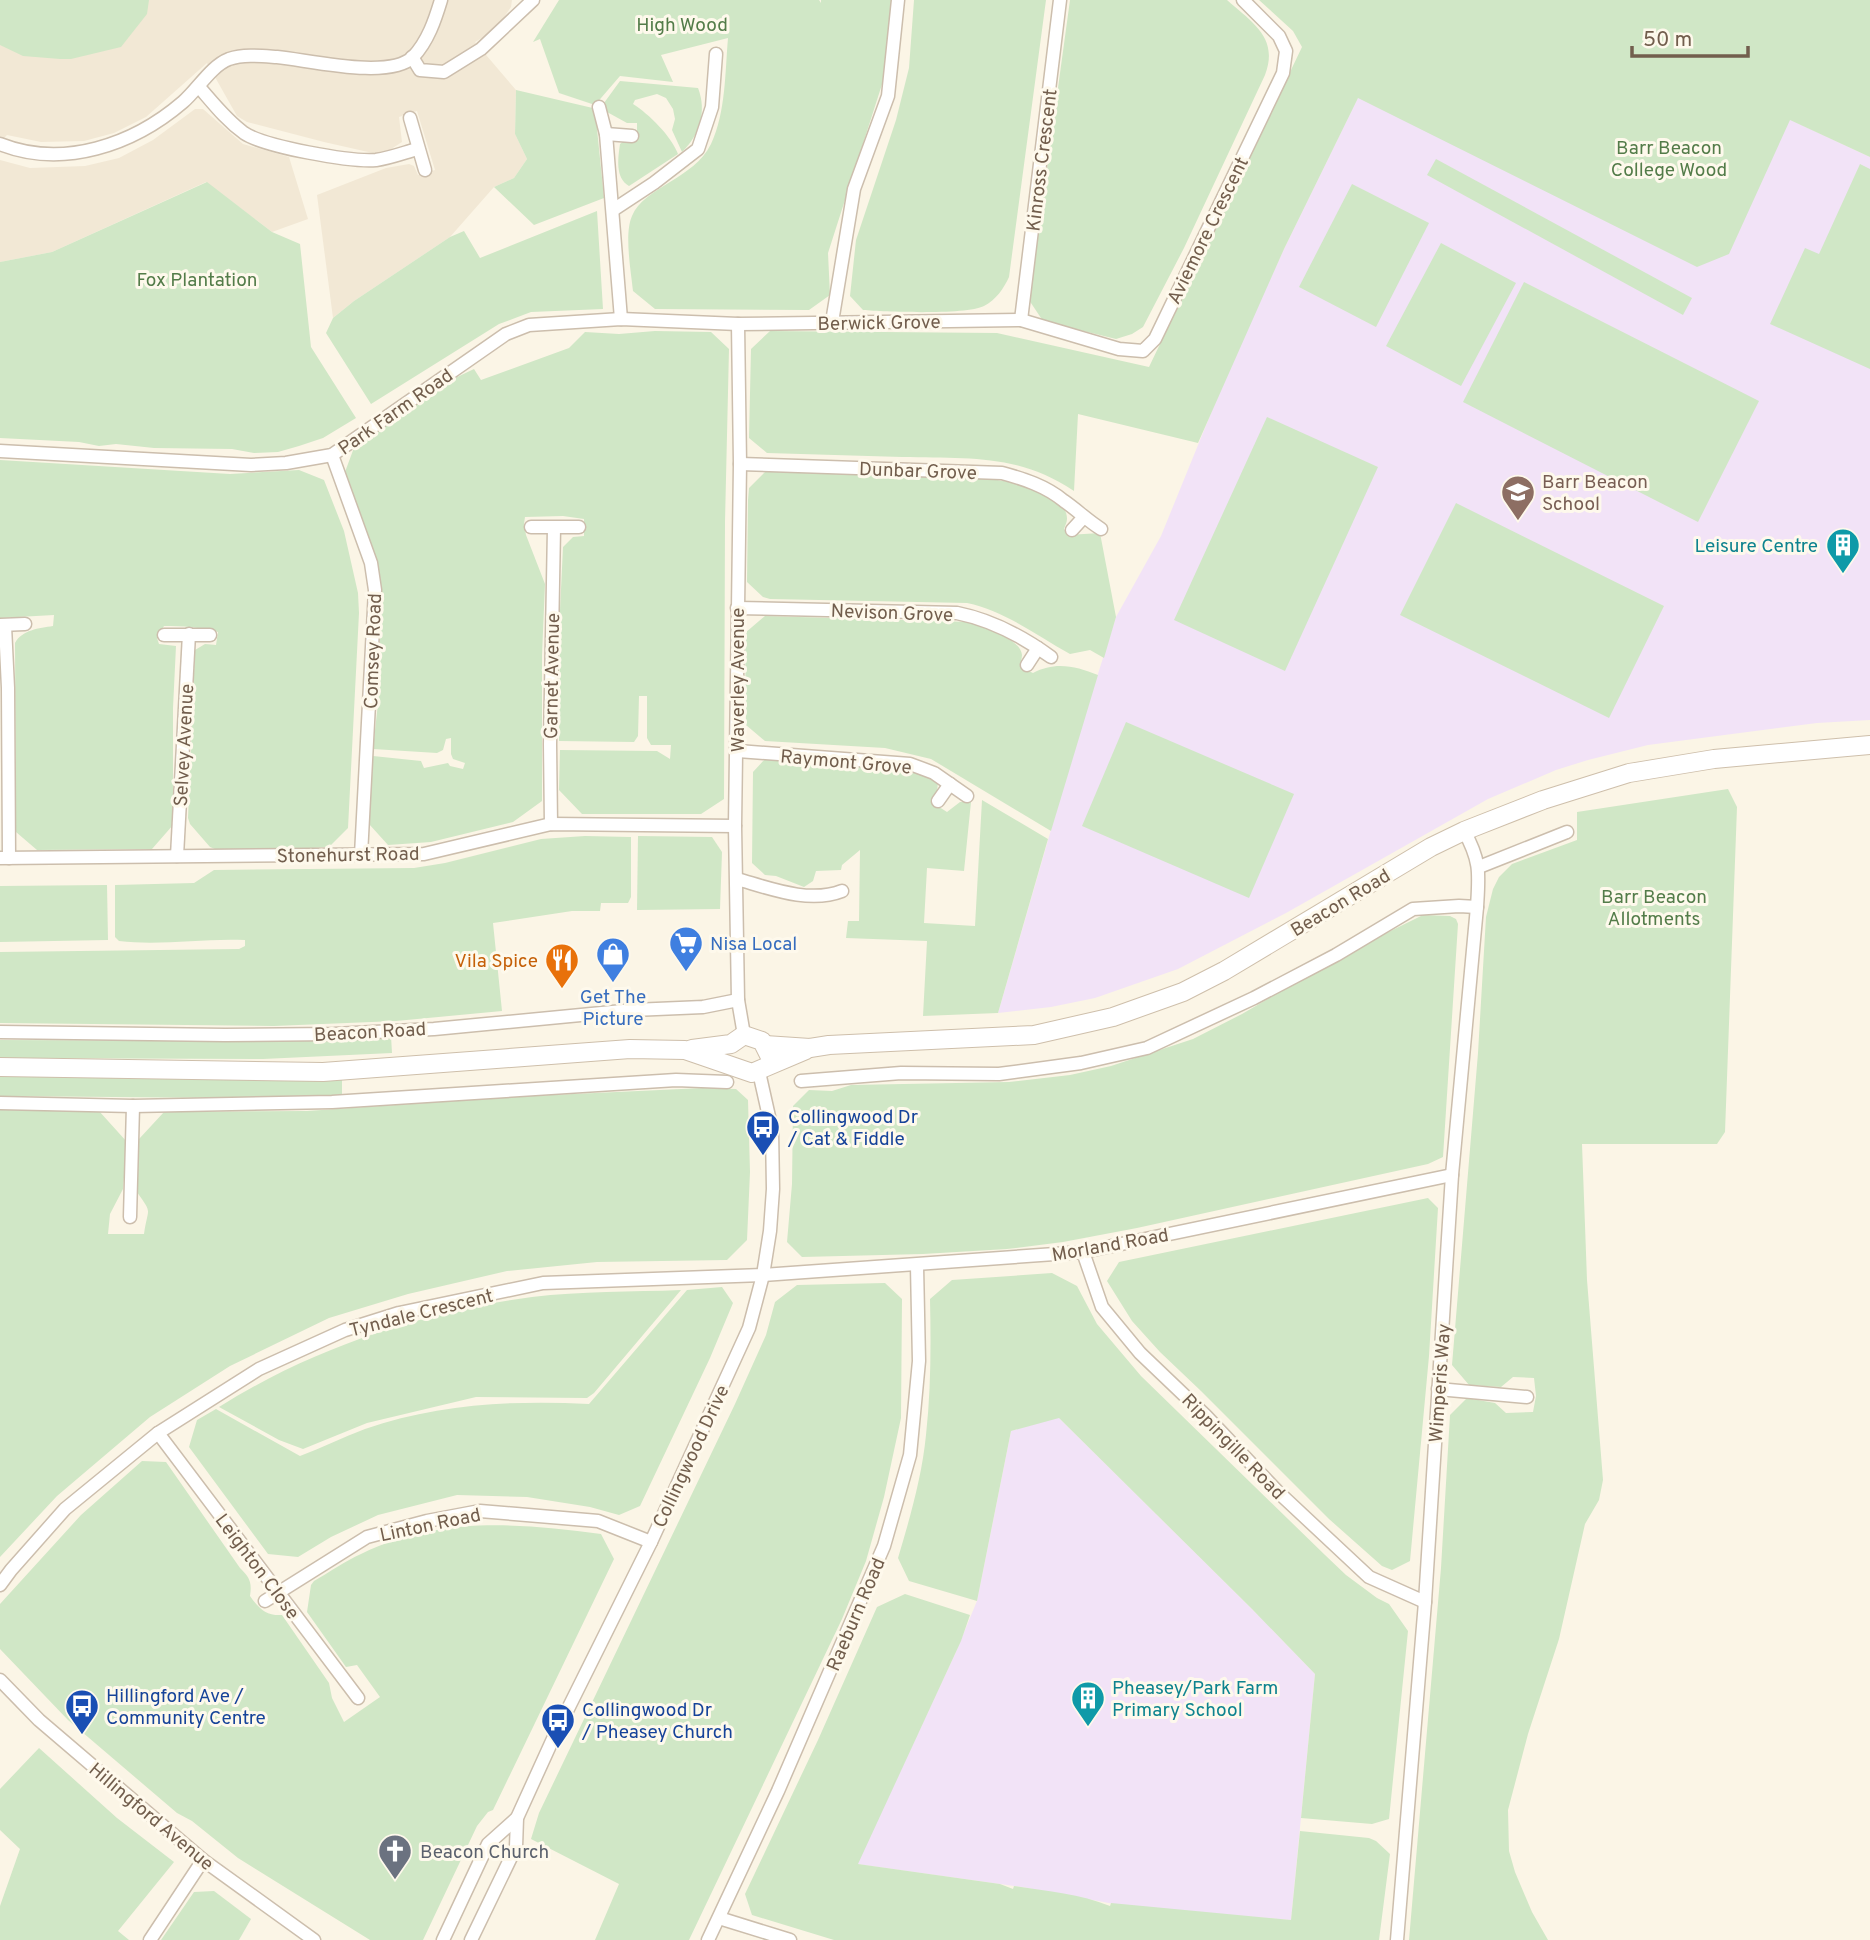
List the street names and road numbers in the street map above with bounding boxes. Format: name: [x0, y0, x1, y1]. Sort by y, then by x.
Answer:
street label: Kinross Crescent: [1022, 88, 1064, 233]
street label: Aviemore Crescent: [1163, 153, 1255, 309]
street label: Berwick Grove: [817, 311, 941, 337]
street label: Park Farm Road: [334, 364, 458, 461]
street label: Dunbar Grove: [859, 458, 977, 486]
street label: Comsey Road: [360, 593, 388, 709]
street label: Nevison Grove: [830, 600, 954, 628]
street label: Waverley Avenue: [727, 608, 751, 752]
street label: Garnet Avenue: [540, 613, 566, 739]
street label: Selvey Avenue: [170, 683, 200, 807]
street label: Raymont Grove: [779, 745, 913, 781]
street label: Stonehurst Road: [276, 843, 420, 869]
street label: Beacon Road: [1287, 864, 1395, 943]
street label: Beacon Road: [313, 1018, 427, 1048]
street label: Morland Road: [1050, 1224, 1171, 1268]
street label: Tyndale Crescent: [347, 1284, 496, 1343]
street label: Wimperis Way: [1425, 1323, 1457, 1443]
street label: Collingwood Drive: [648, 1382, 735, 1532]
street label: Rippingille Road: [1176, 1389, 1289, 1506]
street label: Linton Road: [378, 1504, 483, 1548]
street label: Leighton Close: [209, 1510, 304, 1625]
street label: Raeburn Road: [822, 1554, 892, 1675]
street label: Hillingford Avenue: [83, 1758, 218, 1877]

